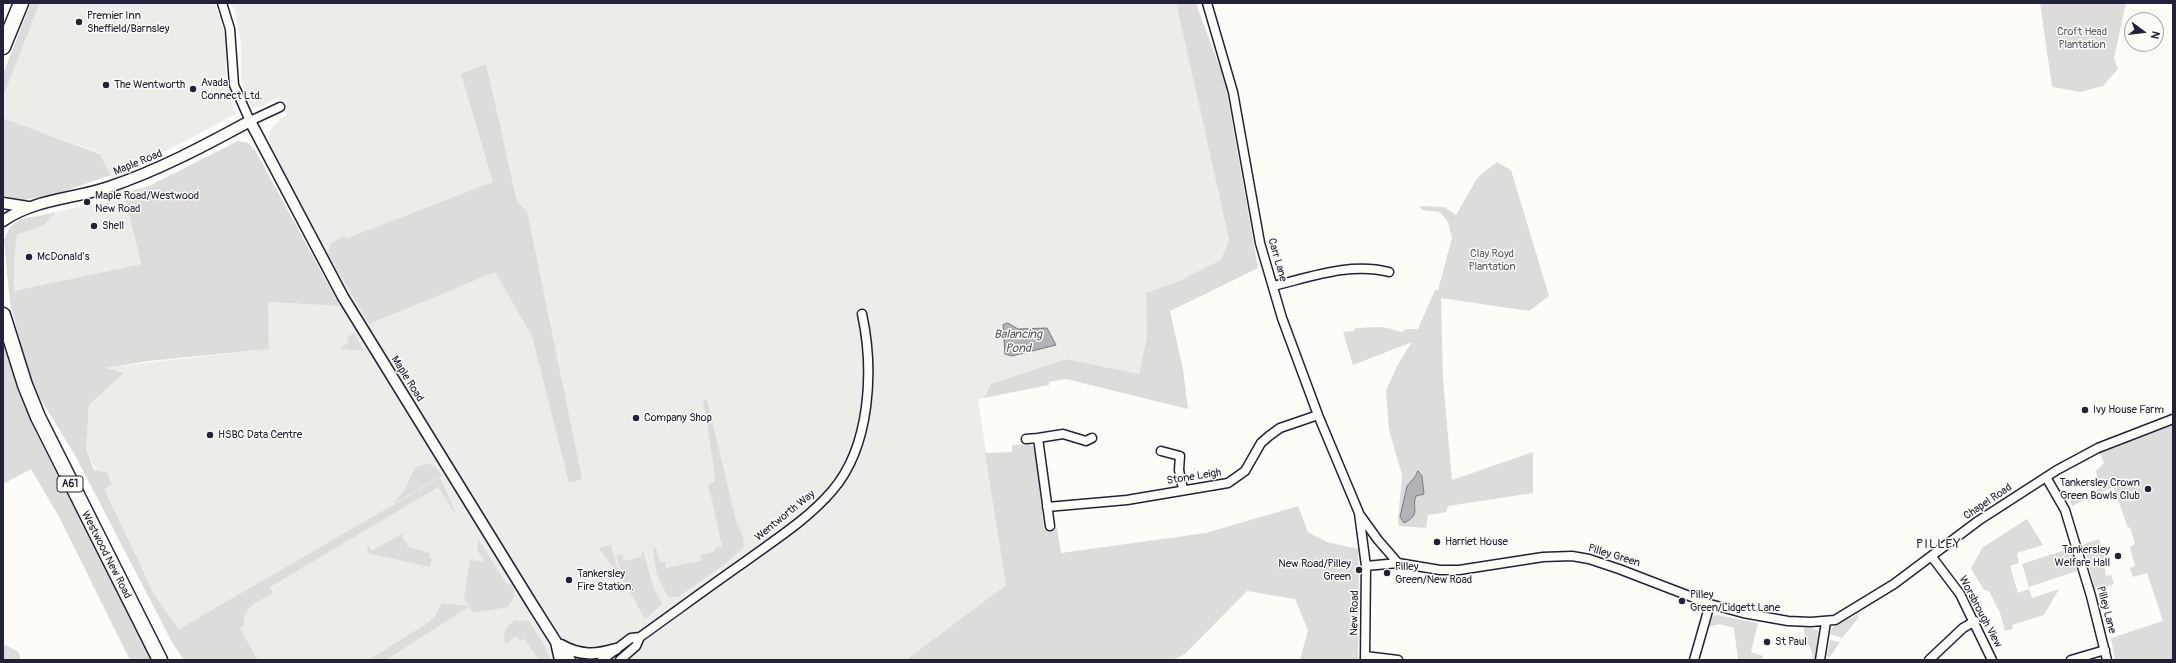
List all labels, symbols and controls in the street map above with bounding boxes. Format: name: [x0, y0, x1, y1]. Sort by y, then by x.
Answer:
place label: Premier Inn Sheffield/Barnsley: [87, 9, 169, 35]
north arrow: [2124, 12, 2164, 52]
marker: Premier Inn Sheffield/Barnsley: [74, 17, 84, 27]
park label: Croft Head Plantation: [2057, 25, 2107, 51]
text: N: [2148, 30, 2162, 40]
place label: Avada Connect Ltd.: [201, 76, 262, 102]
place label: The Wentworth: [114, 78, 185, 92]
marker: The Wentworth: [101, 80, 111, 90]
marker: Avada Connect Ltd.: [188, 84, 198, 94]
street label: Maple Road: [112, 147, 164, 179]
place label: Maple Road/Westwood New Road: [95, 189, 199, 215]
marker: Maple Road/Westwood New Road: [82, 197, 92, 207]
place label: Shell: [102, 219, 124, 233]
marker: Shell: [89, 221, 99, 231]
street label: Carr Lane: [1264, 237, 1290, 283]
park label: Clay Royd Plantation: [1468, 247, 1516, 273]
place label: McDonald's: [37, 250, 90, 264]
marker: McDonald's: [24, 252, 34, 262]
water label: Balancing Pond: [994, 328, 1042, 356]
street label: Maple Road: [388, 354, 426, 404]
place label: Ivy House Farm: [2093, 403, 2164, 417]
marker: Ivy House Farm: [2080, 405, 2090, 415]
place label: Company Shop: [644, 411, 712, 425]
marker: Company Shop: [631, 413, 641, 423]
place label: HSBC Data Centre: [218, 428, 302, 442]
marker: HSBC Data Centre: [205, 430, 215, 440]
street label: Stone Leigh: [1166, 466, 1222, 488]
road number: A61: [57, 476, 83, 492]
place label: Tankersley Crown Green Bowls Club: [2060, 476, 2140, 502]
street label: Chapel Road: [1961, 481, 2015, 523]
marker: Tankersley Crown Green Bowls Club: [2143, 484, 2153, 494]
street label: Wentworth Way: [752, 488, 818, 544]
street label: Westwood New Road: [78, 509, 134, 601]
place label: Harriet House: [1445, 535, 1508, 549]
marker: Harriet House: [1432, 537, 1442, 547]
district label: PILLEY: [1916, 537, 1962, 553]
street label: Pilley Green: [1586, 542, 1642, 570]
place label: Tankersley Welfare Hall: [2055, 543, 2110, 569]
marker: Tankersley Welfare Hall: [2113, 551, 2123, 561]
place label: New Road/Pilley Green: [1278, 557, 1351, 583]
place label: Pilley Green/New Road: [1395, 560, 1472, 586]
marker: New Road/Pilley Green: [1354, 565, 1364, 575]
place label: Tankersley Fire Station.: [577, 567, 634, 593]
marker: Pilley Green/New Road: [1382, 568, 1392, 578]
street label: Worsbrough View: [1956, 574, 2004, 650]
marker: Tankersley Fire Station.: [564, 575, 574, 585]
street label: Pilley Lane: [2093, 585, 2119, 635]
place label: Pilley Green/Lidgett Lane: [1690, 588, 1780, 614]
street label: New Road: [1348, 590, 1362, 636]
marker: Pilley Green/Lidgett Lane: [1677, 596, 1687, 606]
place label: St Paul: [1775, 635, 1807, 649]
marker: St Paul: [1762, 637, 1772, 647]

